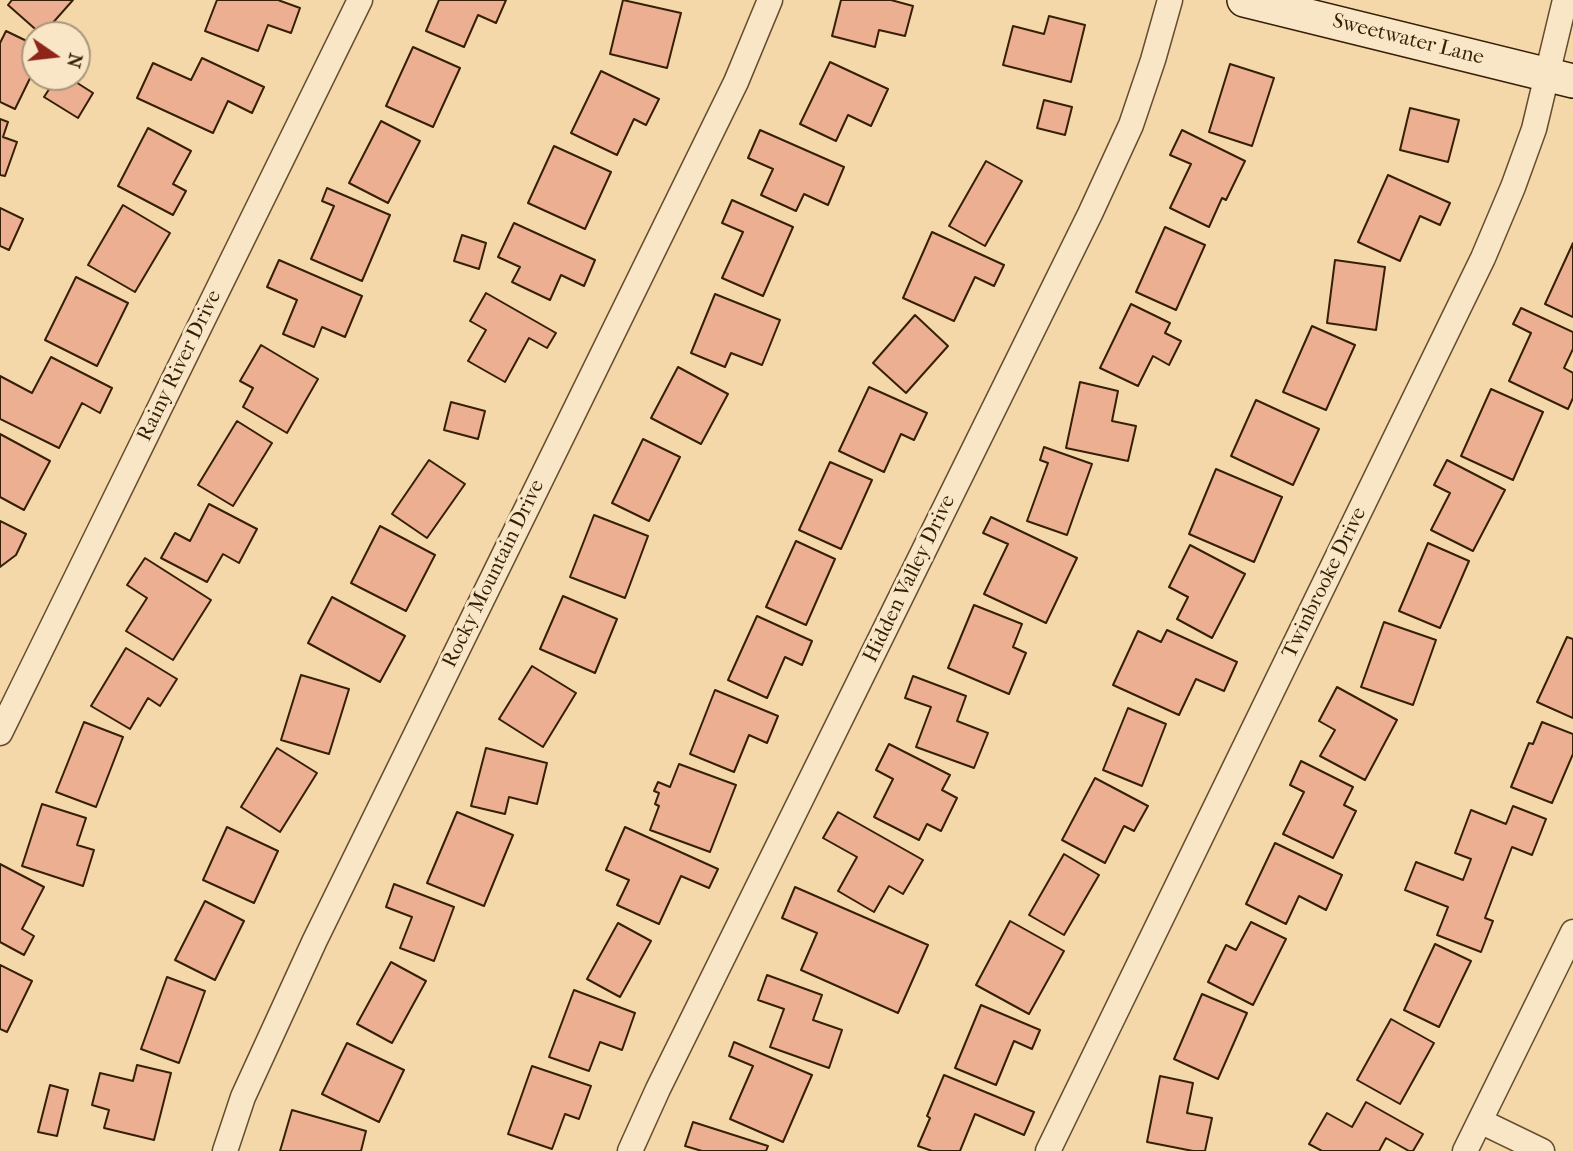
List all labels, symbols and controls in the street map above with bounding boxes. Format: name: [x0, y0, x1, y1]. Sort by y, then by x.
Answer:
street label: Sweetwater Lane: [1330, 9, 1486, 71]
north arrow: [21, 21, 91, 91]
text: N: [62, 51, 87, 70]
street label: Rainy River Drive: [133, 286, 227, 446]
street label: Rocky Mountain Drive: [438, 476, 550, 672]
street label: Hidden Valley Drive: [859, 491, 961, 667]
street label: Twinbrooke Drive: [1277, 503, 1373, 663]

